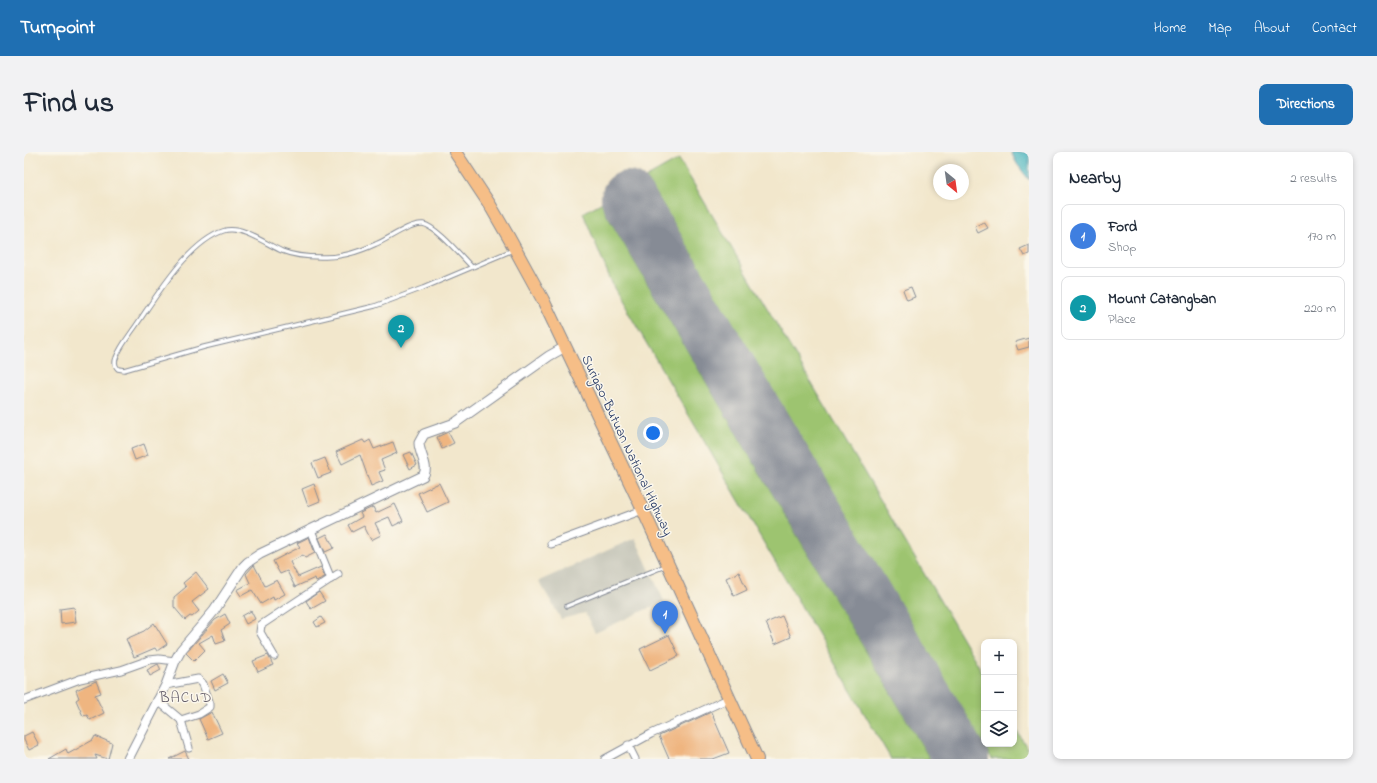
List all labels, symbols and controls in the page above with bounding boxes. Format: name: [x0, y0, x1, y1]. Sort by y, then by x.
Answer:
text: Turnpoint: [20, 15, 95, 42]
text: Home: [1154, 18, 1186, 39]
text: Map: [1208, 18, 1232, 39]
text: About: [1254, 18, 1290, 39]
text: Contact: [1312, 18, 1357, 39]
text: Find us: [24, 84, 114, 125]
button: Directions: [1259, 84, 1353, 125]
north arrow: [933, 164, 969, 200]
text: Nearby: [1069, 166, 1121, 191]
text: 2 results: [1290, 169, 1337, 188]
text: Ford: [1108, 216, 1137, 238]
text: 1: [1081, 227, 1085, 246]
text: 170 m: [1308, 227, 1336, 246]
text: Shop: [1108, 238, 1136, 257]
text: Mount Catangban: [1108, 288, 1216, 310]
text: 2: [1080, 299, 1086, 318]
text: 220 m: [1304, 299, 1336, 318]
text: Place: [1108, 310, 1136, 329]
pin: 2: [388, 315, 414, 348]
street label: Surigao-Butuan National Highway: [574, 352, 678, 540]
your location: [643, 423, 663, 443]
pin: 1: [652, 601, 678, 634]
map controls: [981, 639, 1017, 747]
button: +: [981, 639, 1017, 675]
button: −: [981, 675, 1017, 711]
district label: BACUD: [158, 687, 213, 709]
button: layers: [981, 711, 1017, 747]

